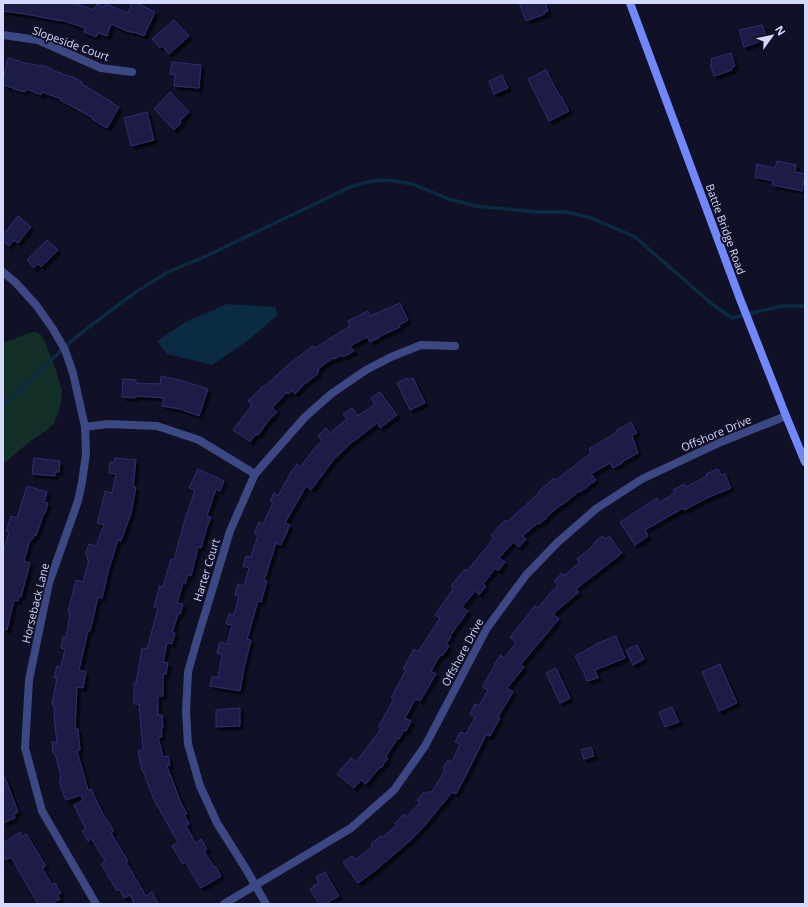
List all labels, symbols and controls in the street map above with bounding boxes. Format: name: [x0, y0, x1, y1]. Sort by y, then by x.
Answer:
north arrow: [752, 16, 792, 56]
street label: Slopeside Court: [30, 22, 112, 64]
text: N: [772, 22, 790, 38]
street label: Battle Bridge Road: [703, 182, 749, 276]
street label: Offshore Drive: [679, 411, 753, 455]
street label: Harter Court: [189, 537, 223, 603]
street label: Horseback Lane: [18, 561, 52, 645]
street label: Offshore Drive: [438, 615, 486, 689]

